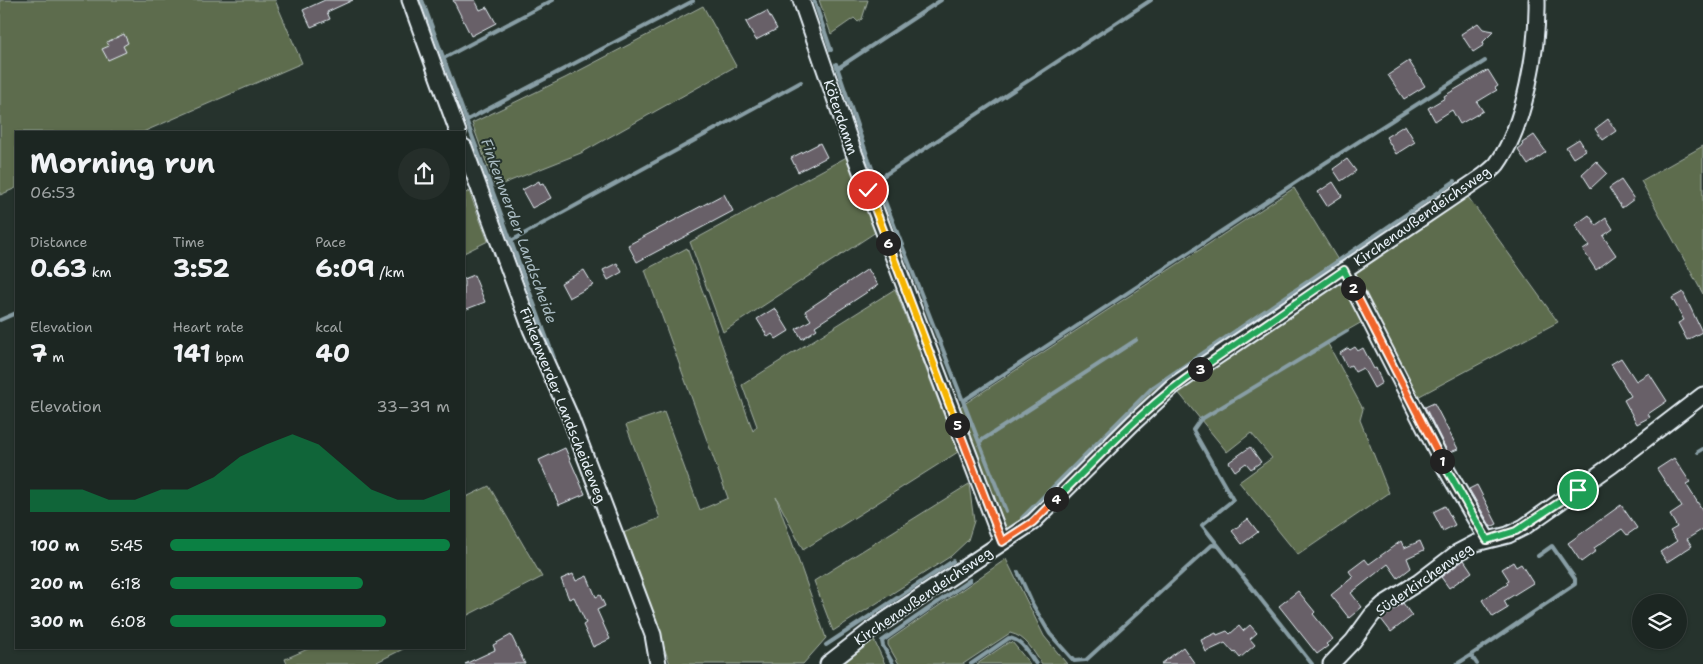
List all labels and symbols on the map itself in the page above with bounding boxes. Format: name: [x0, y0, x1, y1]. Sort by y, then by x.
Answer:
street label: Köterdamm: [820, 77, 862, 157]
water label: Finkenwerder Landscheide: [476, 136, 562, 326]
street label: Kirchenaußendeichsweg: [1350, 162, 1494, 270]
pin: [847, 169, 889, 211]
pin: 6: [876, 230, 900, 256]
pin: 2: [1340, 276, 1366, 300]
street label: Finkenwerder Landscheideweg: [515, 305, 611, 505]
pin: 3: [1188, 356, 1212, 382]
pin: 5: [944, 412, 970, 438]
pin: 1: [1430, 448, 1454, 474]
pin: [1557, 469, 1599, 511]
pin: 4: [1044, 486, 1068, 512]
street label: Süderkirchenweg: [1372, 539, 1476, 619]
street label: Kirchenaußendeichsweg: [850, 543, 996, 649]

